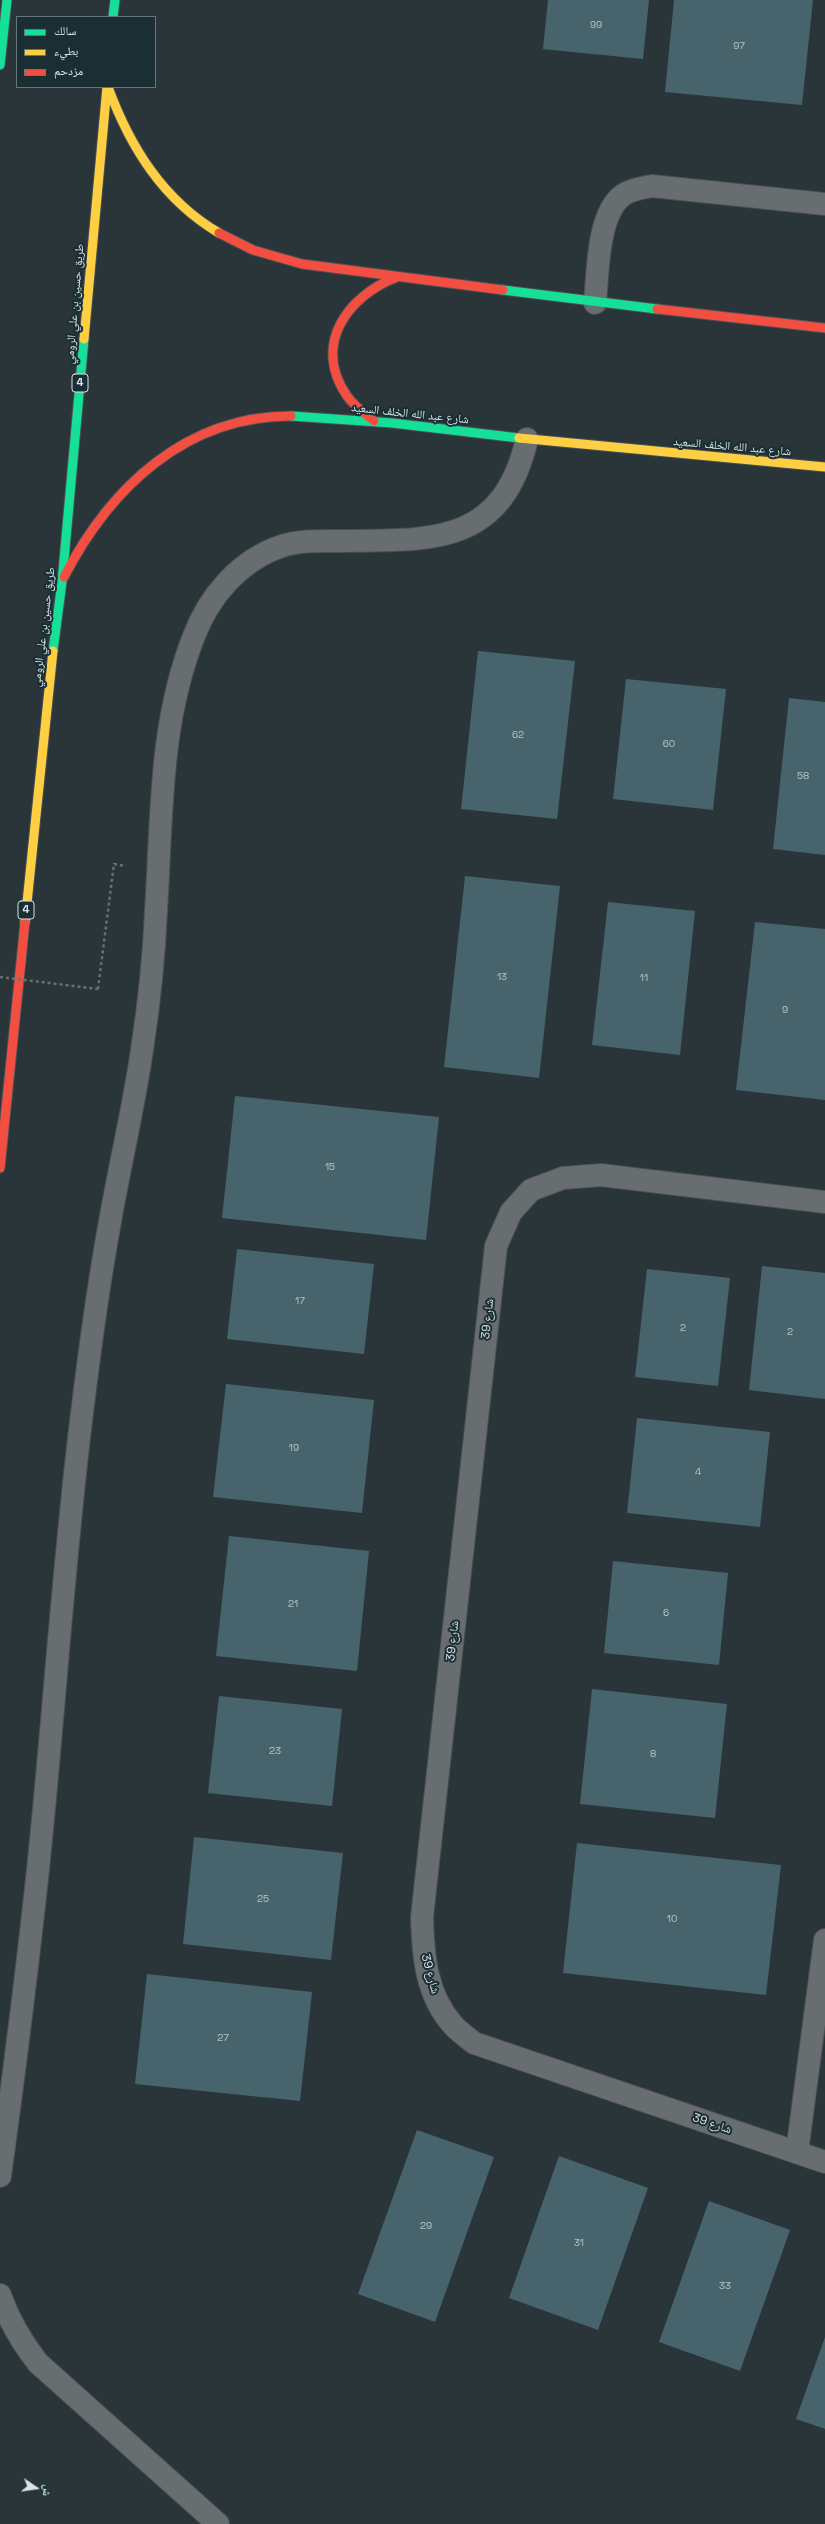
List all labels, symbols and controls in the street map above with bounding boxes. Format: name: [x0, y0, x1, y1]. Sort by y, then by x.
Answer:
legend: [16, 16, 156, 88]
house number: 99: [590, 19, 602, 31]
text: سالك: [54, 23, 76, 39]
house number: 97: [733, 40, 745, 52]
text: بطيء: [54, 43, 78, 59]
text: مزدحم: [54, 63, 83, 79]
street label: طريق حسين بن علي الرومي: [63, 243, 87, 365]
road number: 4: [72, 374, 88, 392]
street label: شارع عبد الله الخلف السعيد: [350, 401, 470, 427]
street label: شارع عبد الله الخلف السعيد: [672, 435, 792, 459]
street label: طريق حسين بن علي الرومي: [29, 566, 59, 688]
house number: 62: [512, 729, 524, 741]
house number: 60: [663, 738, 675, 750]
house number: 58: [797, 770, 809, 782]
road number: 4: [18, 901, 34, 919]
house number: 13: [497, 971, 507, 983]
house number: 11: [640, 972, 648, 984]
house number: 9: [782, 1004, 788, 1016]
house number: 15: [325, 1161, 335, 1173]
house number: 17: [295, 1295, 305, 1307]
street label: شارع 39: [479, 1298, 497, 1340]
house number: 2: [680, 1322, 686, 1334]
house number: 2: [787, 1326, 793, 1338]
house number: 19: [289, 1442, 299, 1454]
house number: 4: [695, 1466, 701, 1478]
house number: 21: [288, 1598, 298, 1610]
house number: 6: [663, 1607, 669, 1619]
street label: شارع 39: [444, 1620, 462, 1662]
house number: 23: [269, 1745, 281, 1757]
house number: 8: [650, 1748, 656, 1760]
house number: 25: [257, 1893, 269, 1905]
house number: 10: [667, 1913, 677, 1925]
street label: شارع 39: [418, 1953, 442, 1995]
house number: 27: [217, 2032, 229, 2044]
street label: شارع 39: [691, 2111, 733, 2137]
house number: 29: [420, 2220, 432, 2232]
house number: 31: [574, 2237, 584, 2249]
house number: 33: [719, 2280, 731, 2292]
north arrow: [16, 2468, 56, 2508]
text: ش: [40, 2483, 56, 2498]

